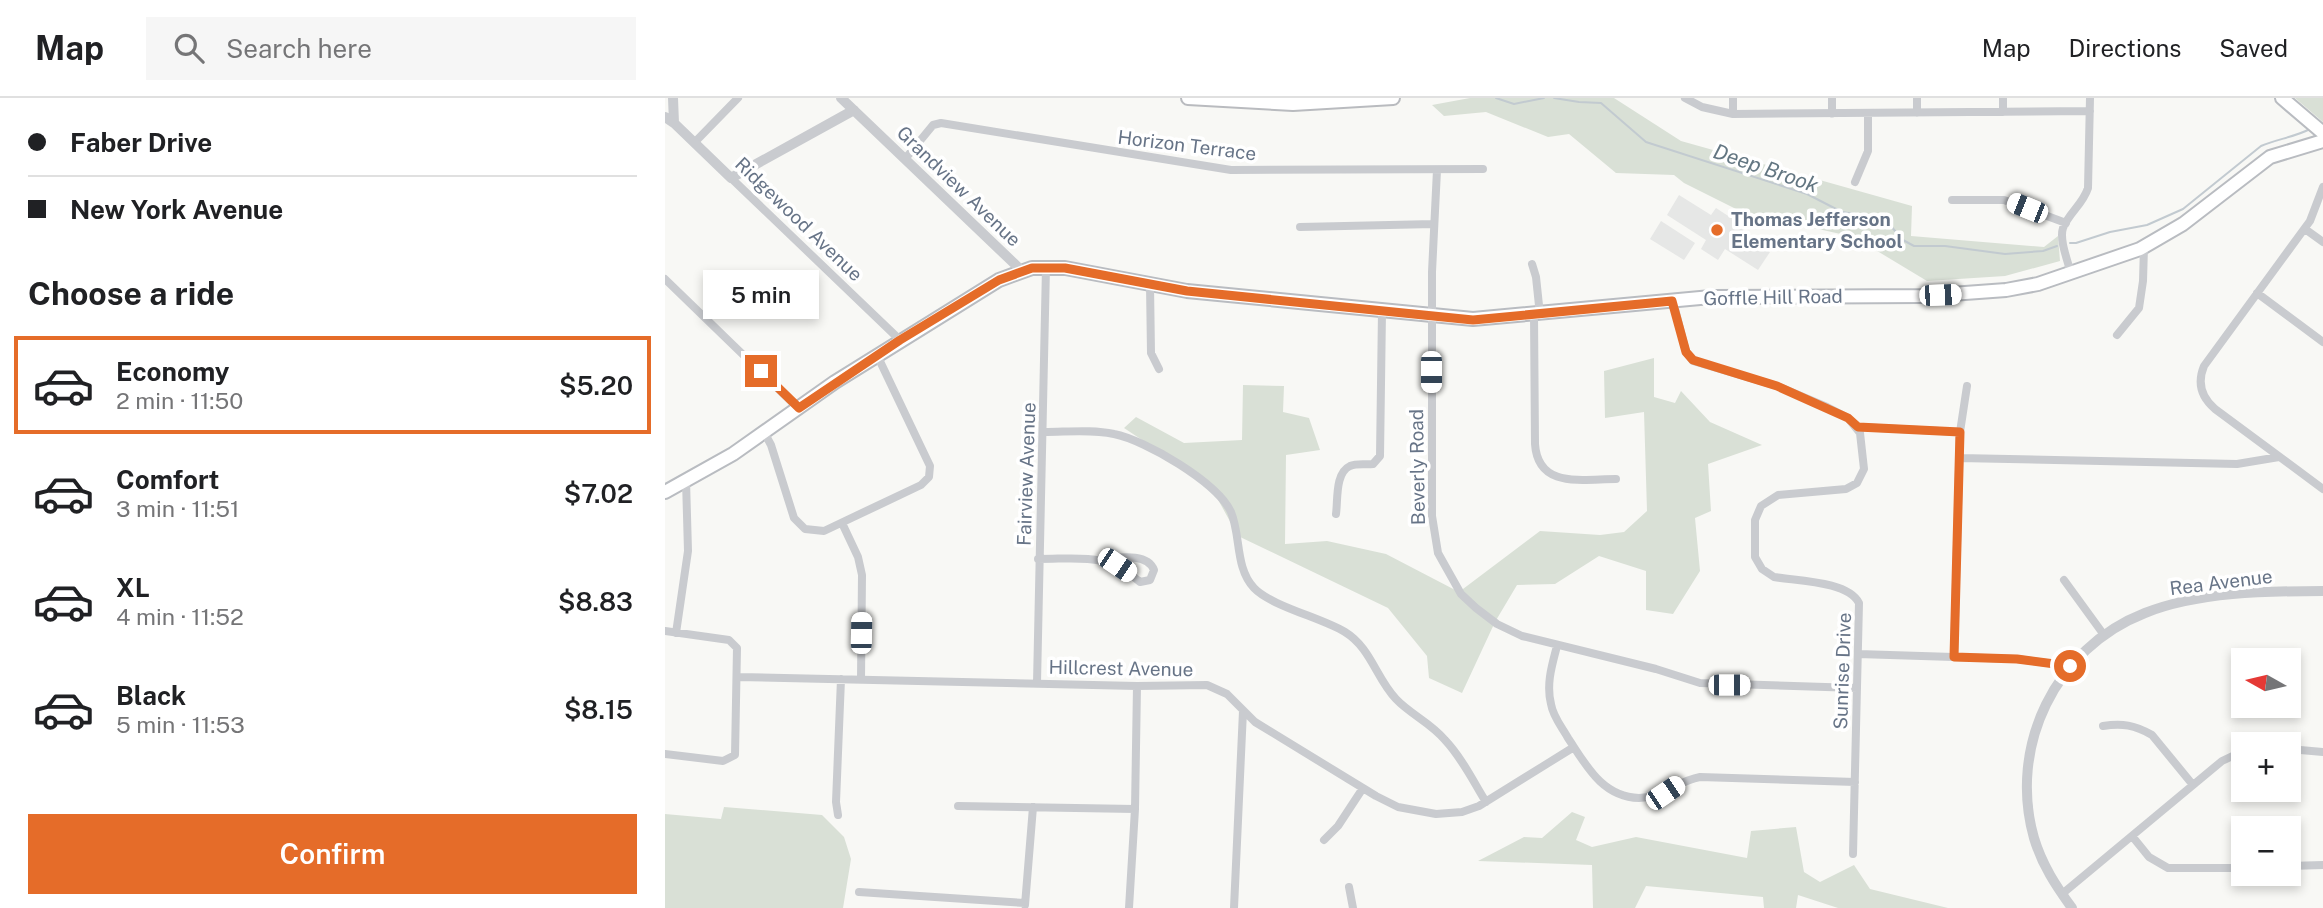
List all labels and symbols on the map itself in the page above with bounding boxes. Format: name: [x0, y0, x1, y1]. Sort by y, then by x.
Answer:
street label: Grandview Avenue: [893, 121, 1025, 251]
street label: Horizon Terrace: [1116, 126, 1258, 164]
water label: Deep Brook: [1710, 138, 1822, 198]
street label: Ridgewood Avenue: [731, 153, 867, 285]
car: [2004, 190, 2051, 226]
place label: Thomas Jefferson Elementary School: [1731, 208, 1903, 252]
marker: Thomas Jefferson Elementary School: [1709, 222, 1725, 238]
callout: 5 min: [703, 270, 819, 318]
car: [1919, 284, 1962, 306]
street label: Goffle Hill Road: [1703, 285, 1843, 309]
car: [1421, 351, 1442, 393]
route end: [745, 355, 777, 387]
street label: Fairview Avenue: [1012, 402, 1040, 546]
street label: Beverly Road: [1405, 409, 1429, 525]
car: [1094, 545, 1141, 585]
street label: Rea Avenue: [2168, 565, 2274, 599]
car: [851, 612, 872, 654]
street label: Sunrise Drive: [1829, 612, 1855, 730]
north arrow: [2231, 648, 2301, 718]
route start: [2054, 650, 2086, 682]
street label: Hillcrest Avenue: [1048, 656, 1194, 680]
car: [1709, 675, 1751, 696]
car: [1642, 773, 1689, 813]

